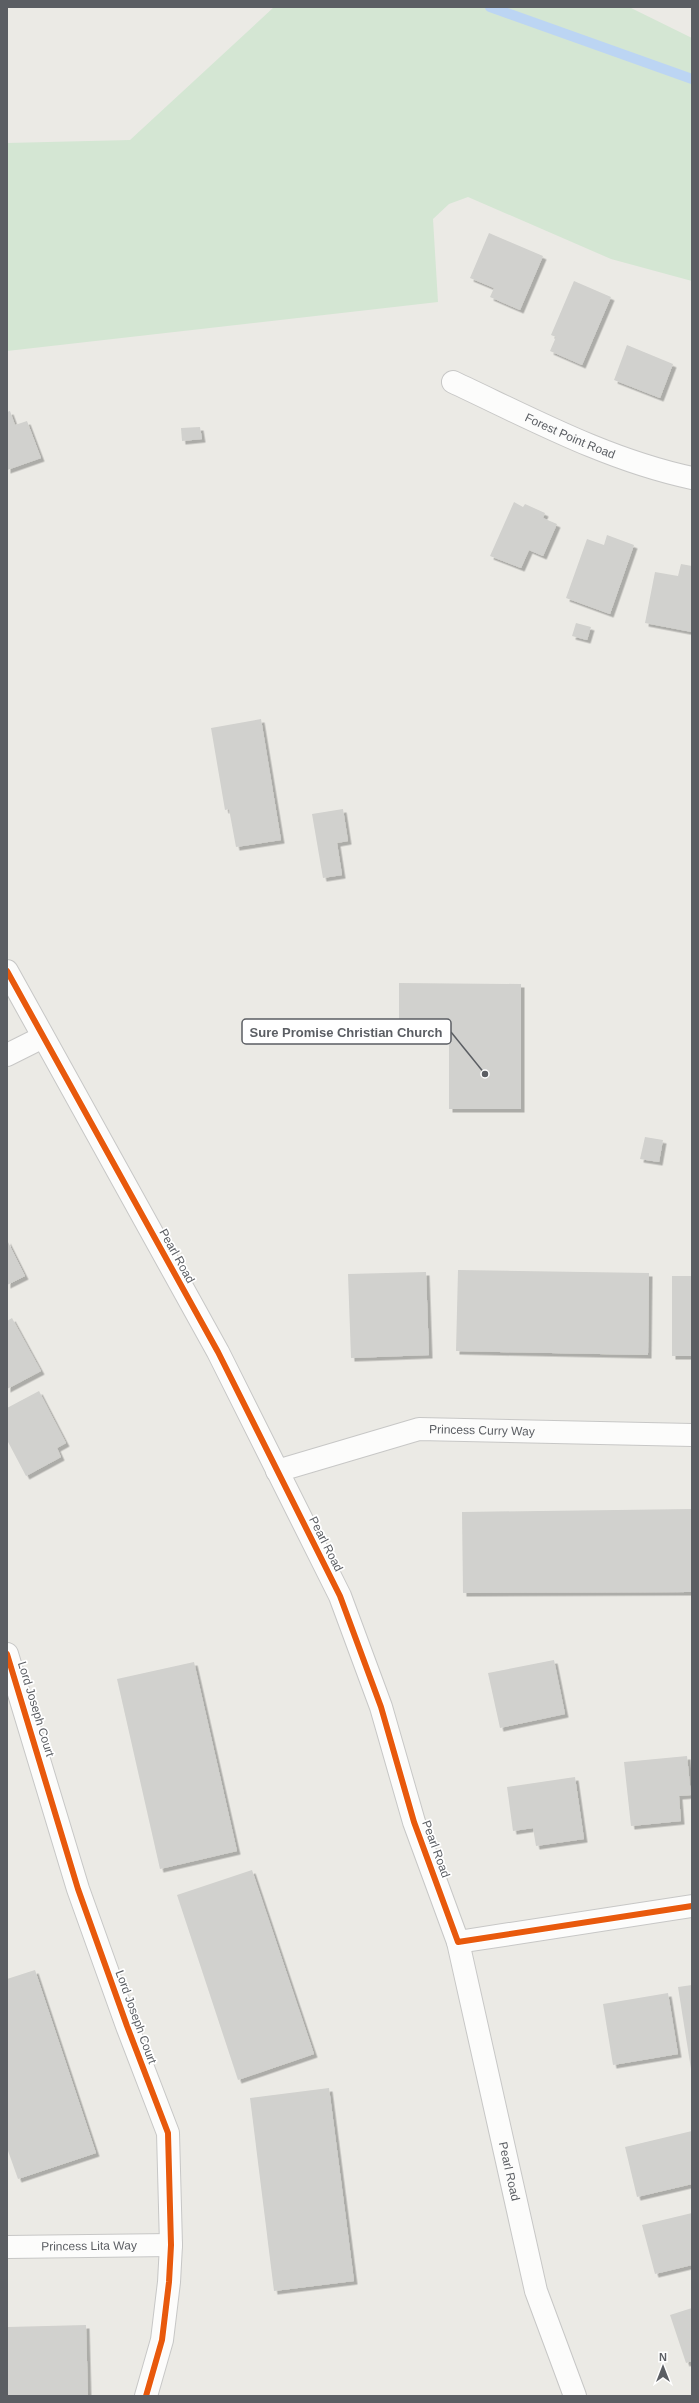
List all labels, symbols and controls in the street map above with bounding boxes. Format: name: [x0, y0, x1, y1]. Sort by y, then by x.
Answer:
street label: Forest Point Road: [523, 410, 617, 462]
callout: Sure Promise Christian Church: [242, 1019, 451, 1044]
text: Sure Promise Christian Church: [250, 1025, 442, 1040]
street label: Pearl Road: [156, 1226, 198, 1286]
street label: Princess Curry Way: [429, 1422, 535, 1439]
street label: Pearl Road: [306, 1514, 346, 1574]
street label: Lord Joseph Court: [15, 1660, 57, 1759]
street label: Pearl Road: [419, 1818, 453, 1880]
street label: Lord Joseph Court: [113, 1968, 160, 2066]
street label: Pearl Road: [496, 2140, 523, 2202]
street label: Princess Lita Way: [41, 2238, 137, 2254]
north arrow: [643, 2347, 683, 2387]
text: N: [659, 2351, 667, 2363]

